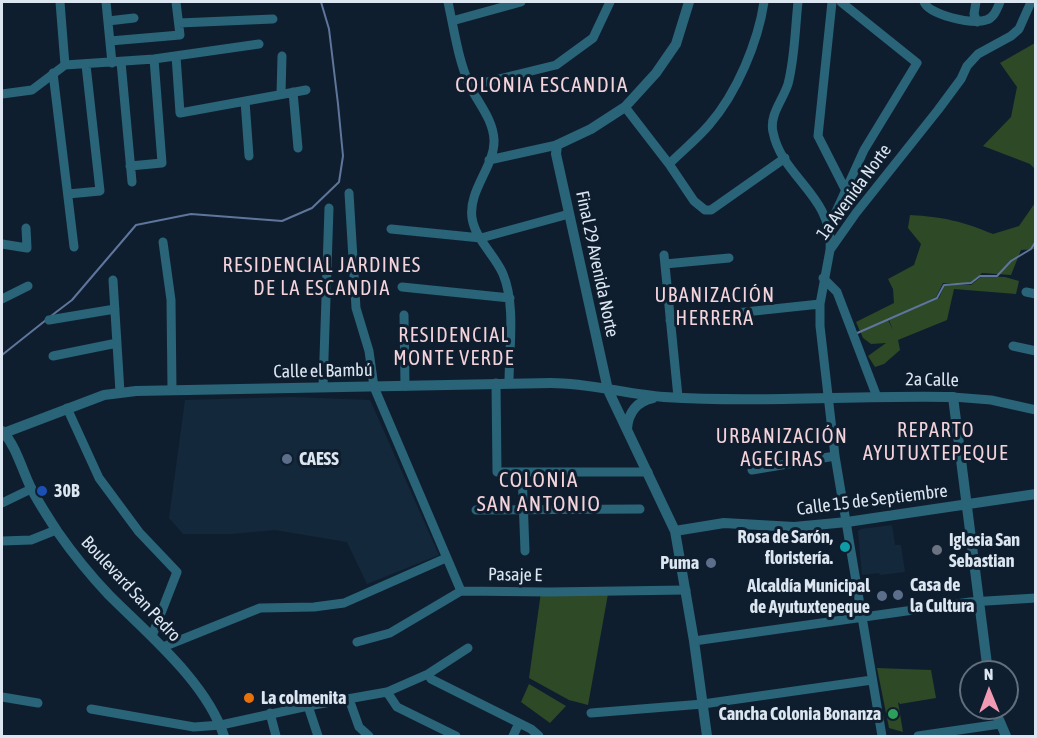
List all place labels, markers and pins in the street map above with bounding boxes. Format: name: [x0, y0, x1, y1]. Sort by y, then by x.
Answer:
place label: CAESS: [299, 448, 339, 470]
marker: CAESS: [280, 452, 294, 466]
place label: 30B: [54, 480, 79, 502]
marker: 30B: [35, 484, 49, 498]
place label: Rosa de Sarón, floristería.: [738, 526, 833, 568]
place label: Iglesia San Sebastian: [949, 529, 1020, 572]
marker: Rosa de Sarón, floristería.: [838, 540, 852, 554]
marker: Iglesia San Sebastian: [930, 543, 944, 557]
place label: Puma: [660, 552, 699, 574]
marker: Puma: [704, 556, 718, 570]
place label: Casa de la Cultura: [910, 574, 974, 616]
place label: Alcaldía Municipal de Ayutuxtepeque: [747, 575, 870, 618]
marker: Casa de la Cultura: [891, 588, 905, 602]
marker: Alcaldía Municipal de Ayutuxtepeque: [875, 589, 889, 603]
place label: La colmenita: [261, 687, 346, 709]
marker: La colmenita: [242, 691, 256, 705]
place label: Cancha Colonia Bonanza: [719, 703, 881, 725]
marker: Cancha Colonia Bonanza: [886, 707, 900, 721]

